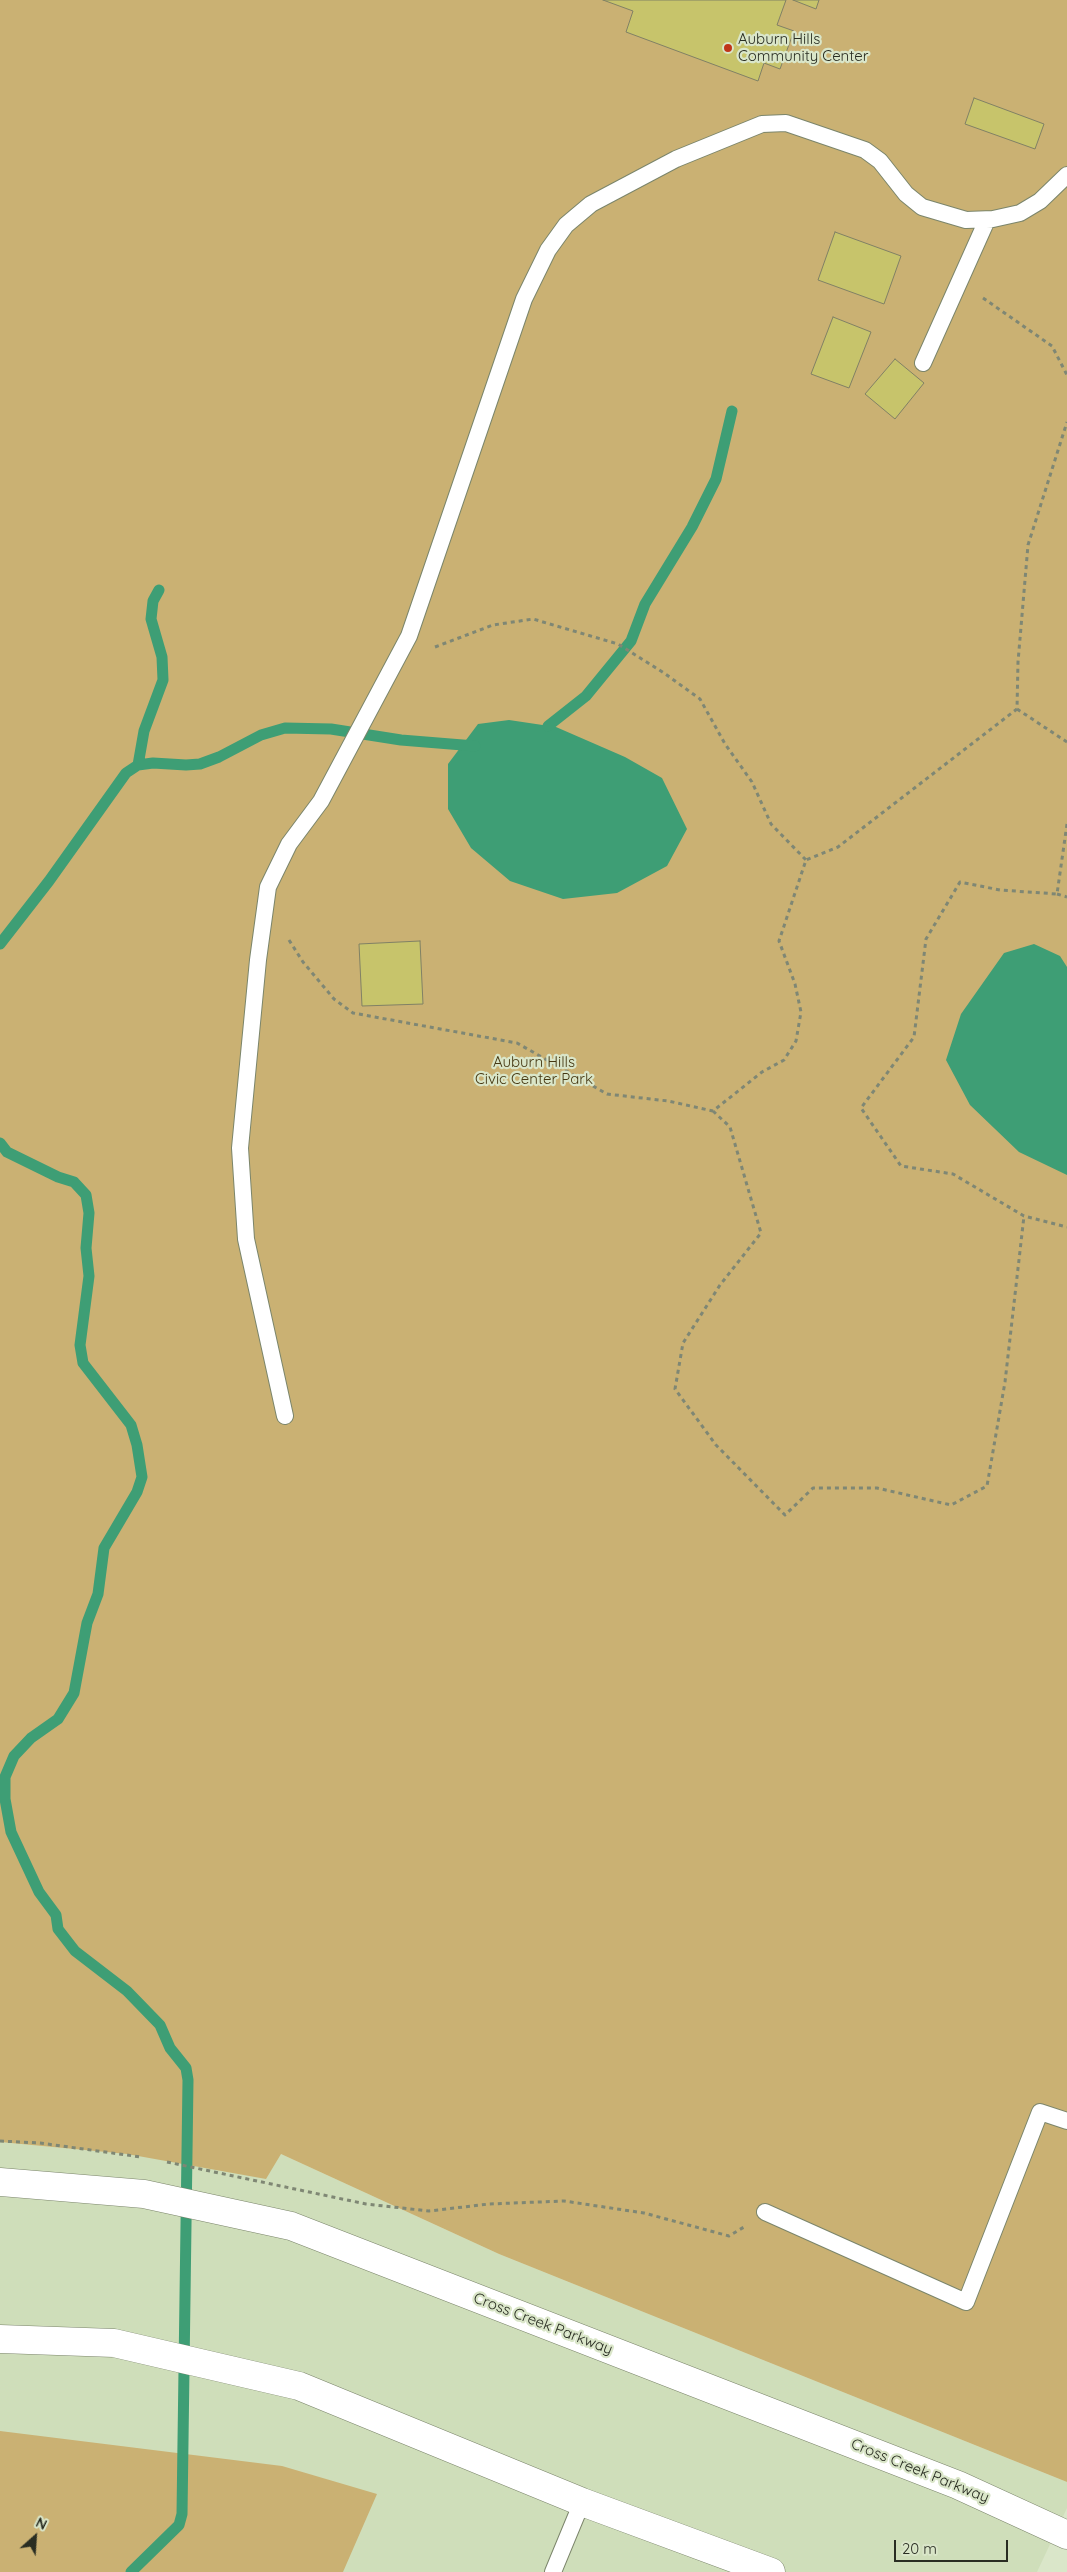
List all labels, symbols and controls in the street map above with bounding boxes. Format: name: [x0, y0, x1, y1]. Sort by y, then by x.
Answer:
place label: Auburn Hills Community Center: [738, 30, 869, 65]
marker: Auburn Hills Community Center: [722, 42, 734, 54]
park label: Auburn Hills Civic Center Park: [475, 1053, 593, 1088]
street label: Cross Creek Parkway: [471, 2289, 615, 2359]
street label: Cross Creek Parkway: [848, 2435, 992, 2507]
north arrow: [10, 2512, 60, 2562]
text: N: [33, 2513, 50, 2534]
scale bar: [897, 2530, 1011, 2562]
text: 20 m: [902, 2539, 937, 2558]

